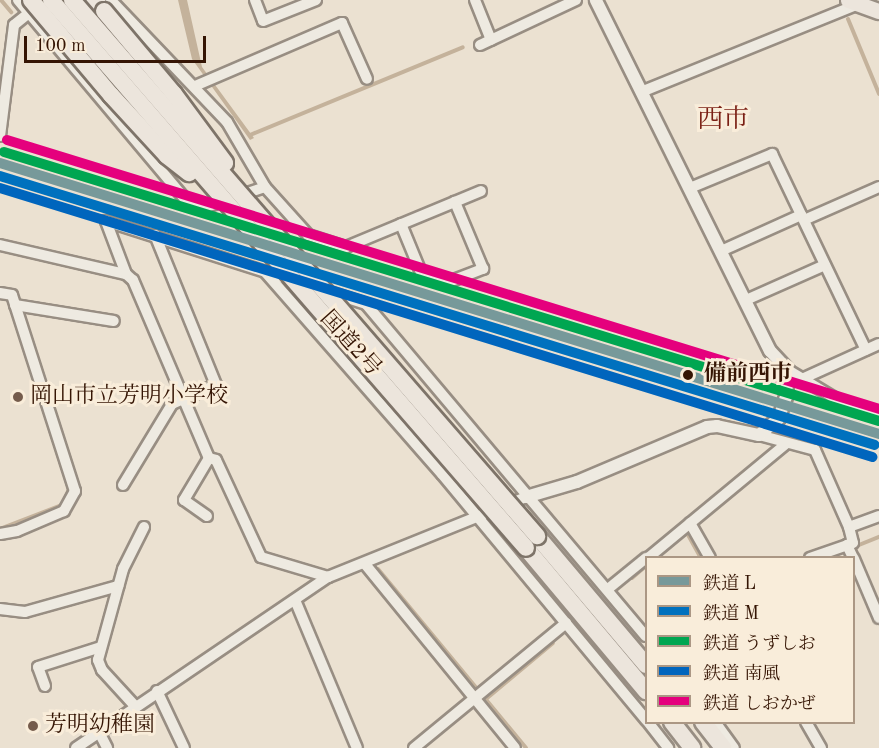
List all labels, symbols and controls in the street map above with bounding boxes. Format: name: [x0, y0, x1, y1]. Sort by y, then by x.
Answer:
scale bar: [27, 24, 208, 62]
text: 100 m: [35, 37, 86, 55]
district label: 西市: [697, 105, 749, 137]
street label: 国道2号: [314, 306, 386, 382]
place label: 備前西市: [704, 362, 792, 388]
marker: 備前西市: [677, 364, 699, 386]
place label: 岡山市立芳明小学校: [30, 384, 228, 410]
marker: 岡山市立芳明小学校: [11, 390, 25, 404]
legend: [645, 556, 855, 724]
text: 鉄道 L: [703, 575, 756, 593]
text: 鉄道 M: [703, 605, 759, 623]
text: 鉄道 うずしお: [703, 635, 816, 653]
text: 鉄道 南風: [703, 665, 780, 683]
text: 鉄道 しおかぜ: [703, 695, 816, 713]
place label: 芳明幼稚園: [45, 713, 155, 739]
marker: 芳明幼稚園: [26, 719, 40, 733]

